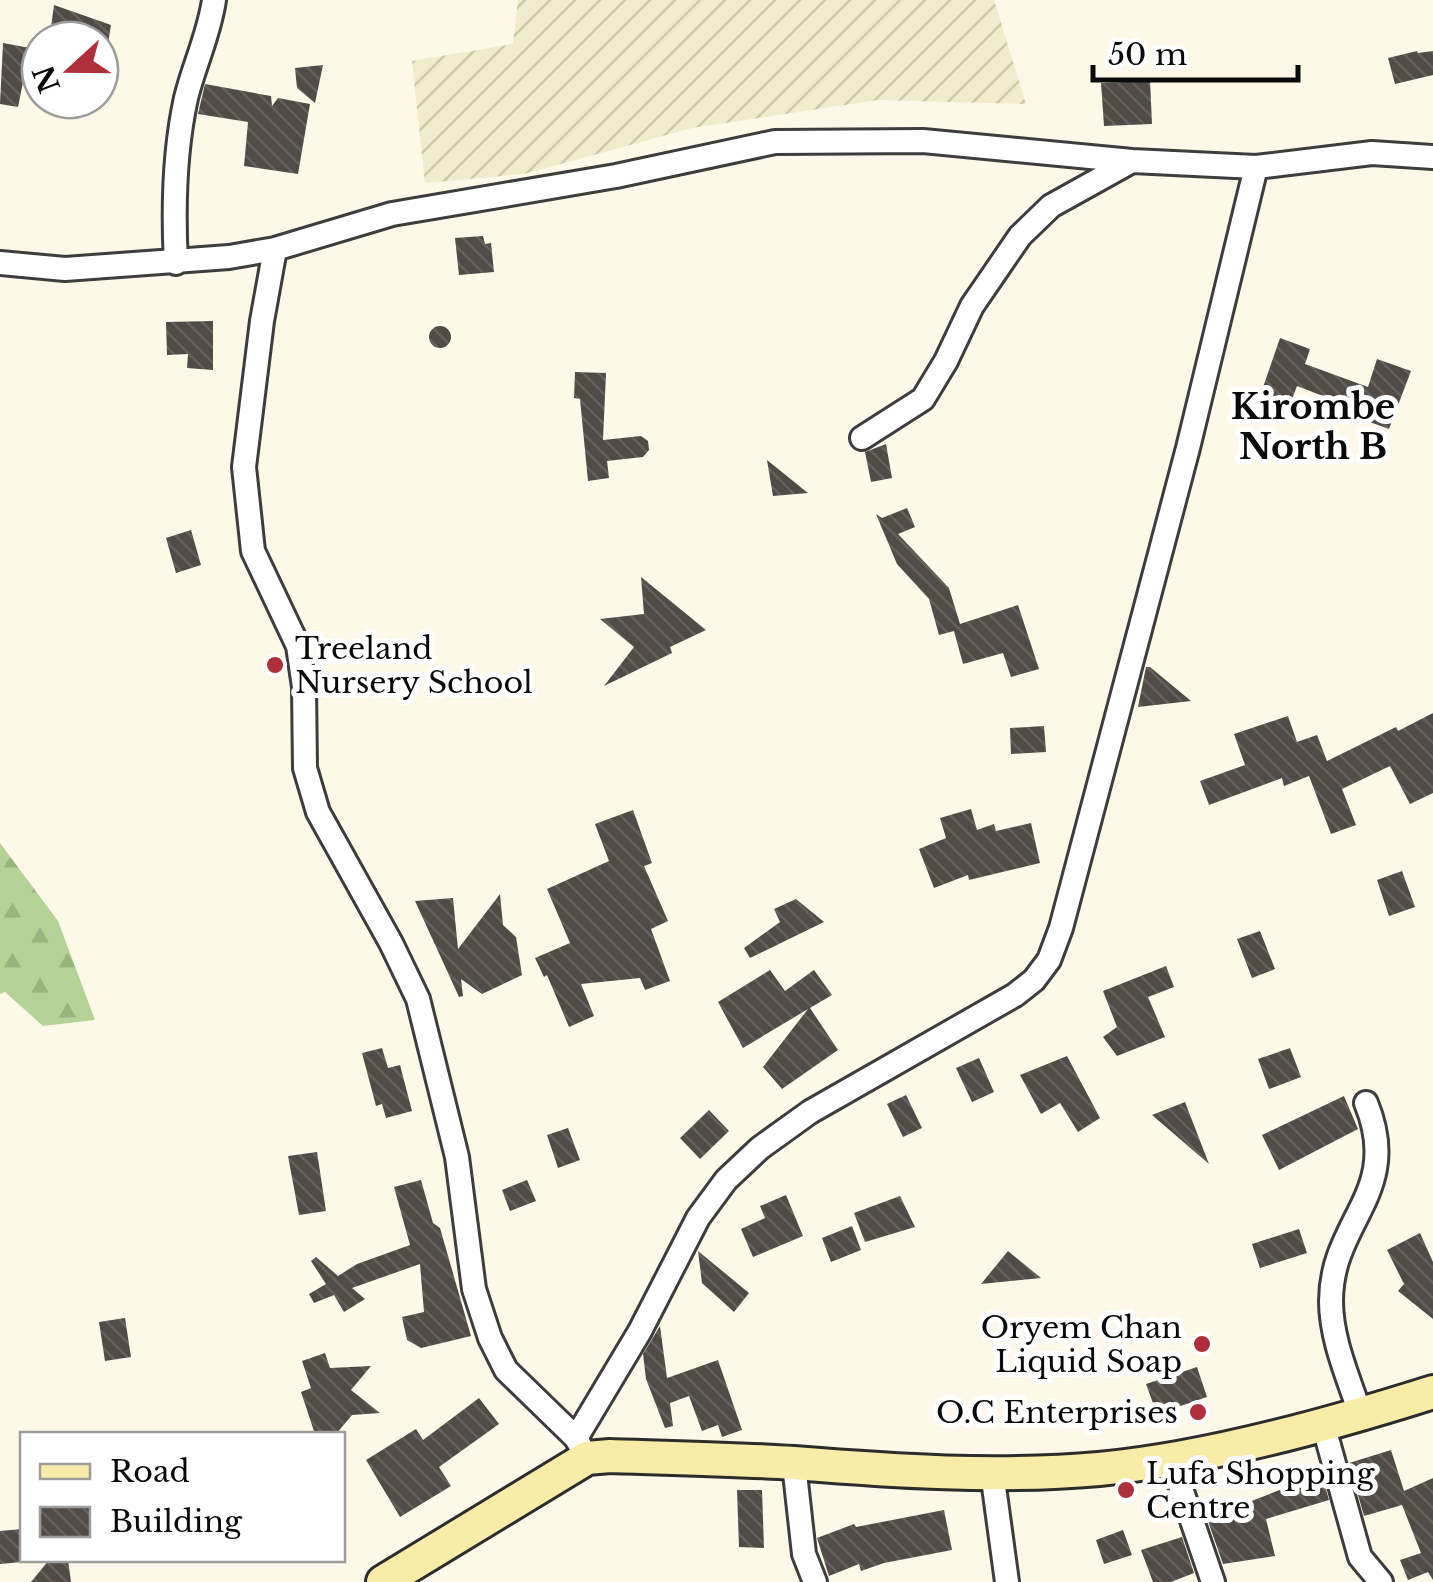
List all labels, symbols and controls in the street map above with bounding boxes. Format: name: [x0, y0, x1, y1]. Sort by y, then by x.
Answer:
north arrow: [20, 20, 120, 120]
scale bar: [1093, 20, 1298, 82]
text: 50 m: [1108, 36, 1187, 73]
text: N: [26, 60, 68, 97]
district label: Kirombe North B: [1231, 385, 1395, 468]
place label: Treeland Nursery School: [295, 630, 533, 701]
marker: Treeland Nursery School: [264, 654, 286, 676]
place label: Oryem Chan Liquid Soap: [981, 1309, 1182, 1380]
marker: Oryem Chan Liquid Soap: [1191, 1333, 1213, 1355]
place label: O.C Enterprises: [936, 1394, 1178, 1431]
marker: O.C Enterprises: [1187, 1401, 1209, 1423]
legend: [20, 1432, 345, 1562]
text: Road: [110, 1453, 190, 1490]
place label: Lufa Shopping Centre: [1146, 1455, 1375, 1526]
marker: Lufa Shopping Centre: [1115, 1479, 1137, 1501]
text: Building: [110, 1503, 243, 1540]

